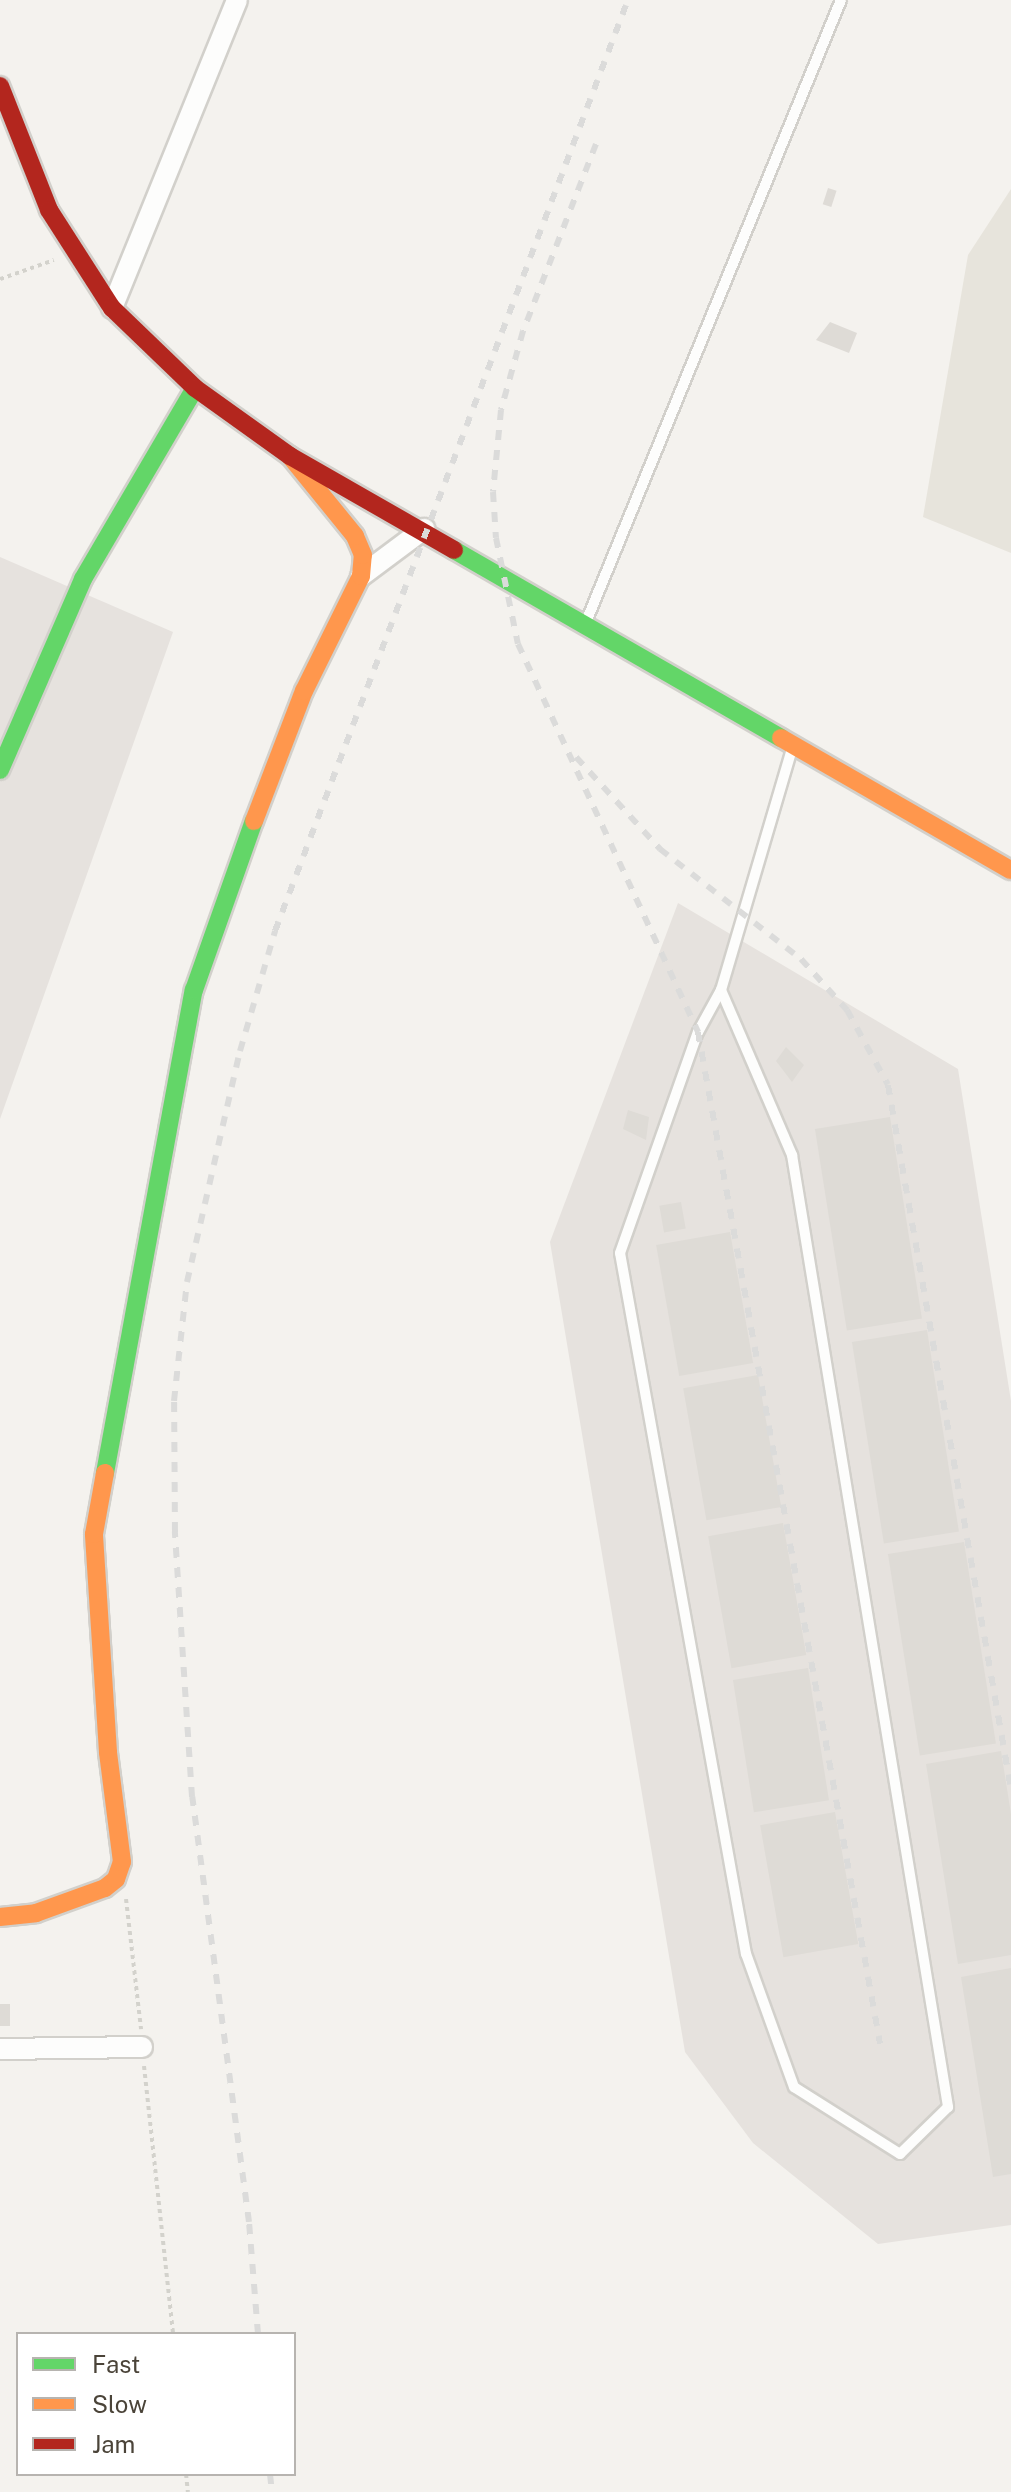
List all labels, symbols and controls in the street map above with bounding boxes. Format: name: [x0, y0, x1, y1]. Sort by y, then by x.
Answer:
legend: [16, 2332, 296, 2476]
text: Fast: [92, 2350, 140, 2378]
text: Slow: [92, 2390, 147, 2418]
text: Jam: [92, 2430, 135, 2458]

